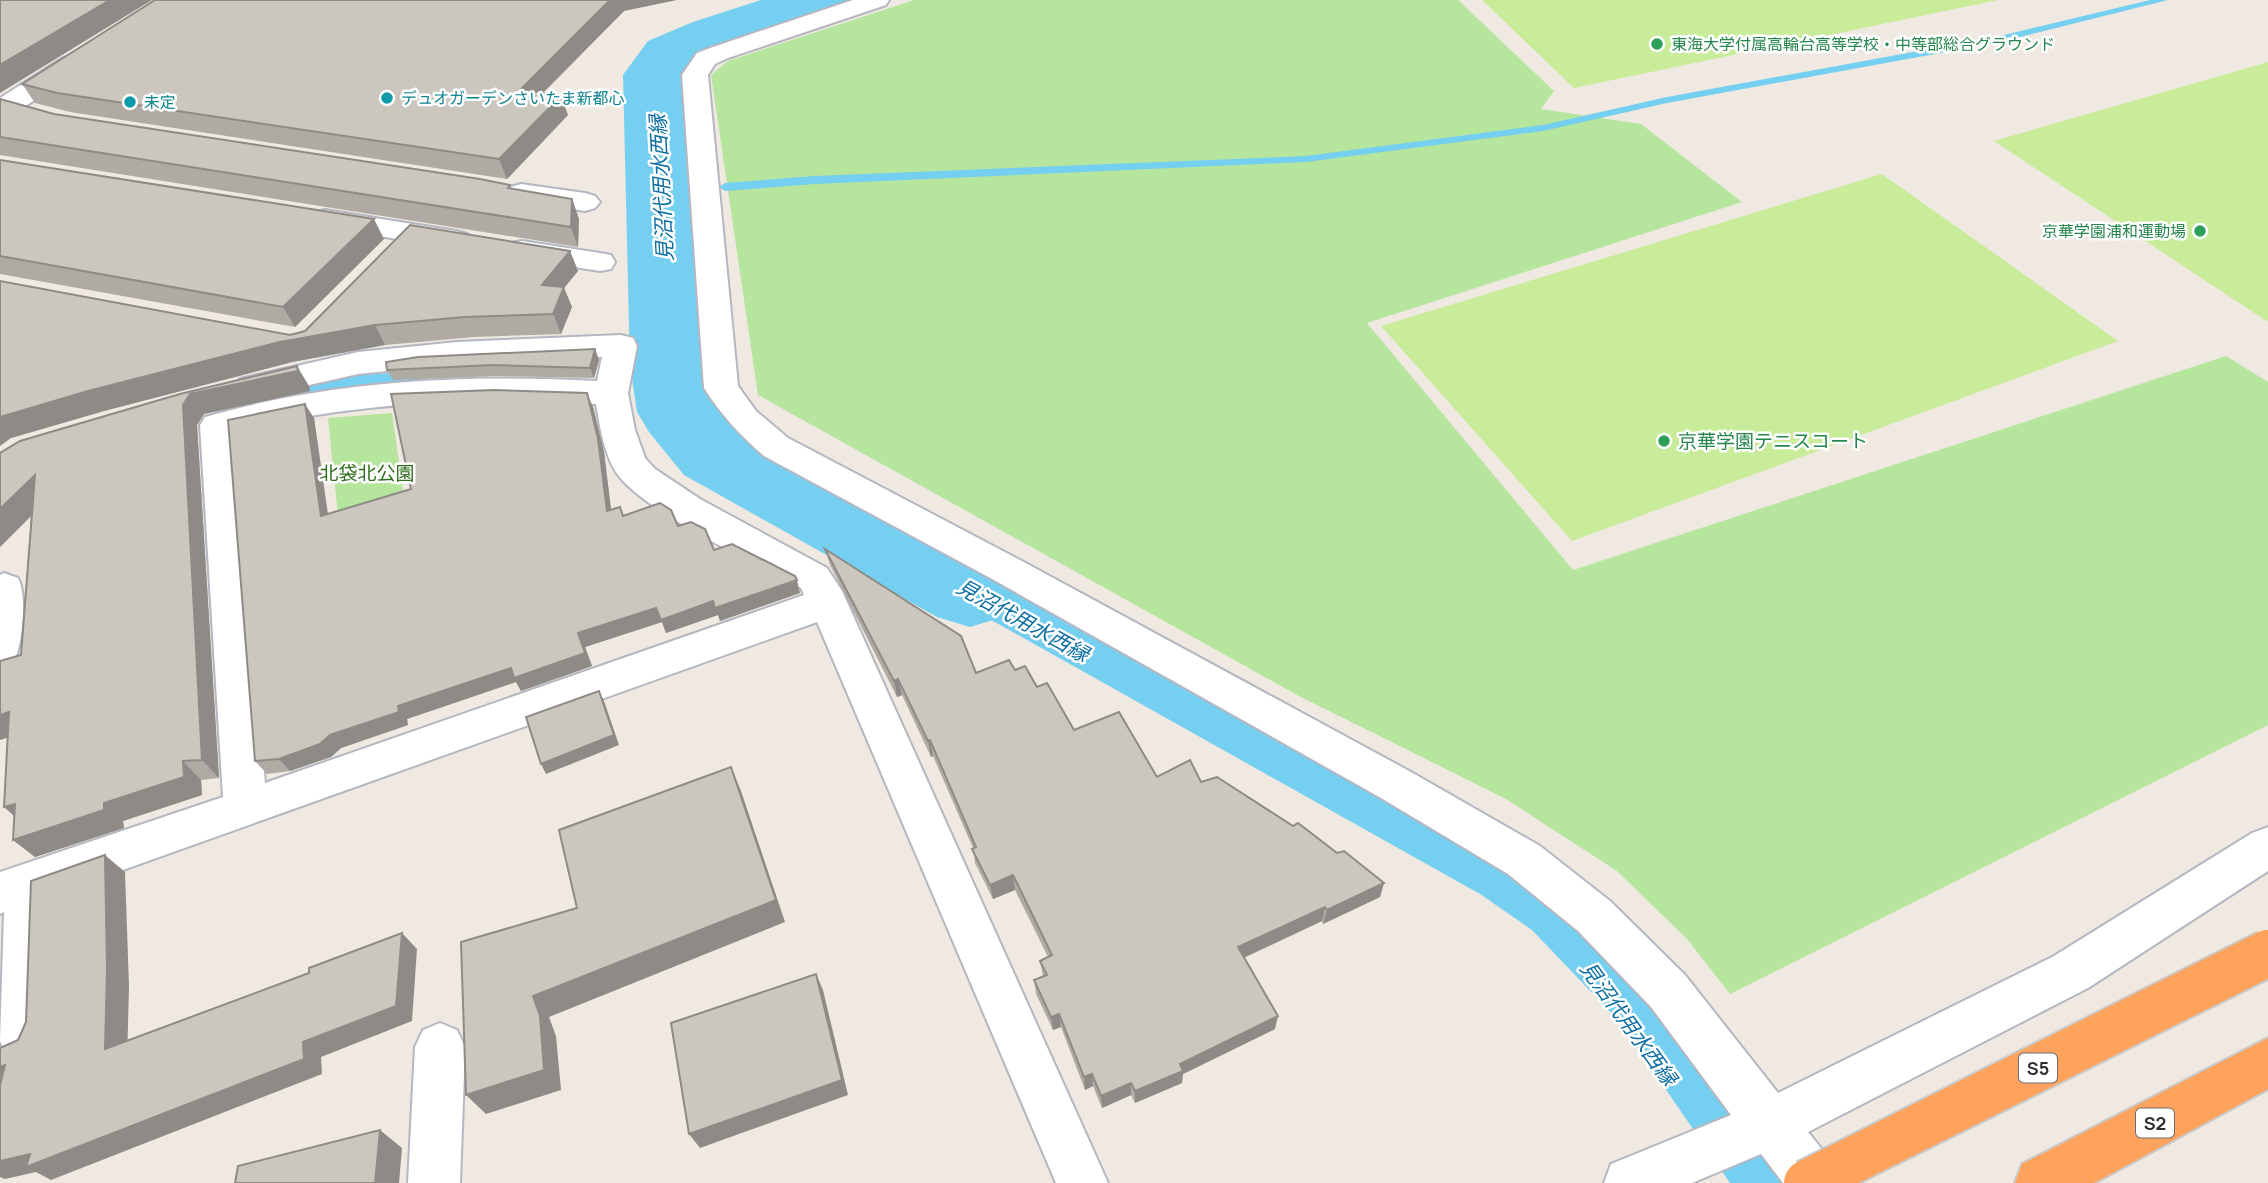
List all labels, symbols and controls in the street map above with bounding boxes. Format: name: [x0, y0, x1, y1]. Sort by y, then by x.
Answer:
place label: 東海大学付属高輪台高等学校・中等部総合グラウンド: [1671, 33, 2055, 55]
marker: 東海大学付属高輪台高等学校・中等部総合グラウンド: [1649, 36, 1665, 52]
place label: デュオガーデンさいたま新都心: [401, 87, 625, 109]
marker: デュオガーデンさいたま新都心: [379, 90, 395, 106]
place label: 未定: [144, 91, 176, 113]
marker: 未定: [122, 94, 138, 110]
water label: 見沼代用水西縁: [643, 112, 679, 262]
place label: 京華学園浦和運動場: [2042, 220, 2186, 242]
marker: 京華学園浦和運動場: [2192, 223, 2208, 239]
place label: 京華学園テニスコート: [1678, 428, 1868, 454]
marker: 京華学園テニスコート: [1656, 433, 1672, 449]
park label: 北袋北公園: [319, 460, 415, 486]
water label: 見沼代用水西縁: [952, 572, 1096, 669]
water label: 見沼代用水西縁: [1574, 955, 1685, 1092]
road number: S5: [2019, 1054, 2057, 1083]
road number: S2: [2136, 1108, 2174, 1138]

